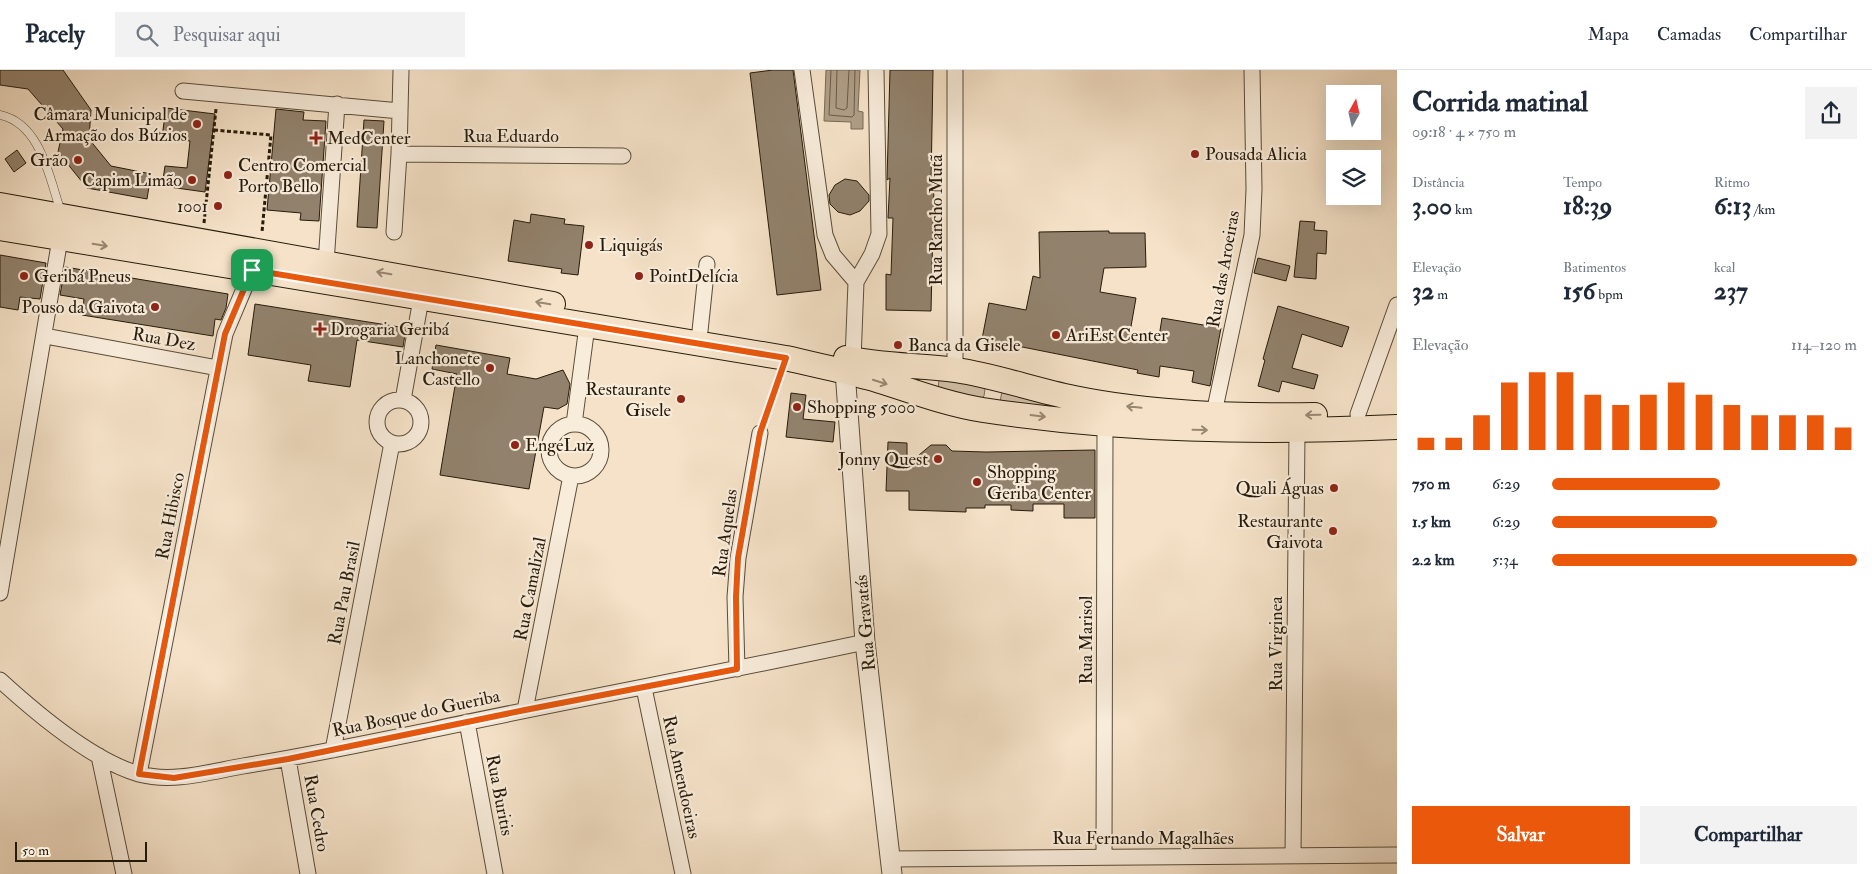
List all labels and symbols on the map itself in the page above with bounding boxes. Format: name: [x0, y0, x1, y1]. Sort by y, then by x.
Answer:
north arrow: [1326, 85, 1381, 140]
place label: Câmara Municipal de Armação dos Búzios: [34, 103, 187, 147]
marker: Câmara Municipal de Armação dos Búzios: [191, 118, 203, 130]
street label: Rua Eduardo: [463, 125, 559, 148]
place label: MedCenter: [327, 127, 411, 150]
marker: MedCenter: [309, 131, 323, 145]
place label: Pousada Alicia: [1205, 143, 1307, 166]
marker: Pousada Alicia: [1189, 148, 1201, 160]
place label: Grão: [30, 149, 68, 172]
marker: Grão: [72, 154, 84, 166]
place label: Centro Comercial Porto Bello: [238, 154, 367, 198]
street label: Rua Rancho Mutã: [925, 154, 948, 286]
place label: Capim Limão: [82, 169, 182, 192]
marker: Centro Comercial Porto Bello: [222, 169, 234, 181]
marker: Capim Limão: [186, 174, 198, 186]
place label: 1001: [177, 195, 208, 218]
marker: 1001: [212, 200, 224, 212]
street label: Rua das Aroeiras: [1202, 209, 1245, 330]
place label: Liquigás: [599, 234, 663, 257]
marker: Liquigás: [583, 239, 595, 251]
one-way arrow: [91, 240, 107, 250]
pin: [231, 249, 273, 291]
place label: Geribá Pneus: [34, 265, 131, 288]
place label: PointDelícia: [649, 265, 739, 288]
one-way arrow: [376, 268, 392, 278]
marker: Geribá Pneus: [18, 270, 30, 282]
marker: PointDelícia: [633, 270, 645, 282]
place label: Pouso da Gaivota: [22, 296, 146, 319]
one-way arrow: [536, 297, 552, 307]
marker: Pouso da Gaivota: [149, 301, 161, 313]
place label: Drogaria Geribá: [330, 318, 450, 341]
street label: Rua Dez: [130, 323, 198, 356]
marker: Drogaria Geribá: [314, 323, 326, 335]
place label: AriEst Center: [1065, 324, 1168, 347]
marker: AriEst Center: [1050, 329, 1062, 341]
place label: Banca da Gisele: [908, 334, 1021, 357]
marker: Banca da Gisele: [892, 339, 904, 351]
place label: Lanchonete Castello: [395, 347, 480, 391]
marker: Lanchonete Castello: [484, 362, 496, 374]
one-way arrow: [872, 377, 888, 387]
place label: Restaurante Gisele: [585, 378, 671, 422]
marker: Restaurante Gisele: [675, 393, 687, 405]
place label: Shopping 5000: [807, 396, 915, 419]
marker: Shopping 5000: [791, 401, 803, 413]
one-way arrow: [1126, 402, 1142, 412]
one-way arrow: [1306, 410, 1322, 420]
one-way arrow: [1030, 411, 1046, 421]
one-way arrow: [1192, 425, 1208, 435]
place label: EngeLuz: [525, 434, 595, 457]
marker: EngeLuz: [509, 439, 521, 451]
place label: Jonny Quest: [837, 448, 928, 471]
marker: Jonny Quest: [932, 453, 944, 465]
place label: Shopping Geriba Center: [987, 461, 1091, 505]
street label: Rua Hibisco: [151, 470, 190, 562]
marker: Shopping Geriba Center: [971, 476, 983, 488]
place label: Quali Águas: [1236, 477, 1324, 500]
marker: Quali Águas: [1328, 482, 1340, 494]
street label: Rua Aquelas: [708, 487, 743, 579]
place label: Restaurante Gaivota: [1237, 510, 1324, 554]
marker: Restaurante Gaivota: [1327, 525, 1339, 537]
street label: Rua Camalizal: [509, 535, 552, 643]
street label: Rua Pau Brasil: [323, 539, 366, 647]
street label: Rua Gravatás: [850, 574, 881, 672]
street label: Rua Marisol: [1075, 595, 1098, 684]
street label: Rua Virginea: [1265, 596, 1288, 692]
street label: Rua Bosque do Gueriba: [330, 684, 503, 742]
street label: Rua Amendoeiras: [657, 713, 706, 841]
street label: Rua Buritis: [480, 752, 519, 838]
street label: Rua Cedro: [298, 773, 335, 854]
street label: Rua Fernando Magalhães: [1052, 827, 1234, 850]
scale bar: [15, 839, 148, 862]

